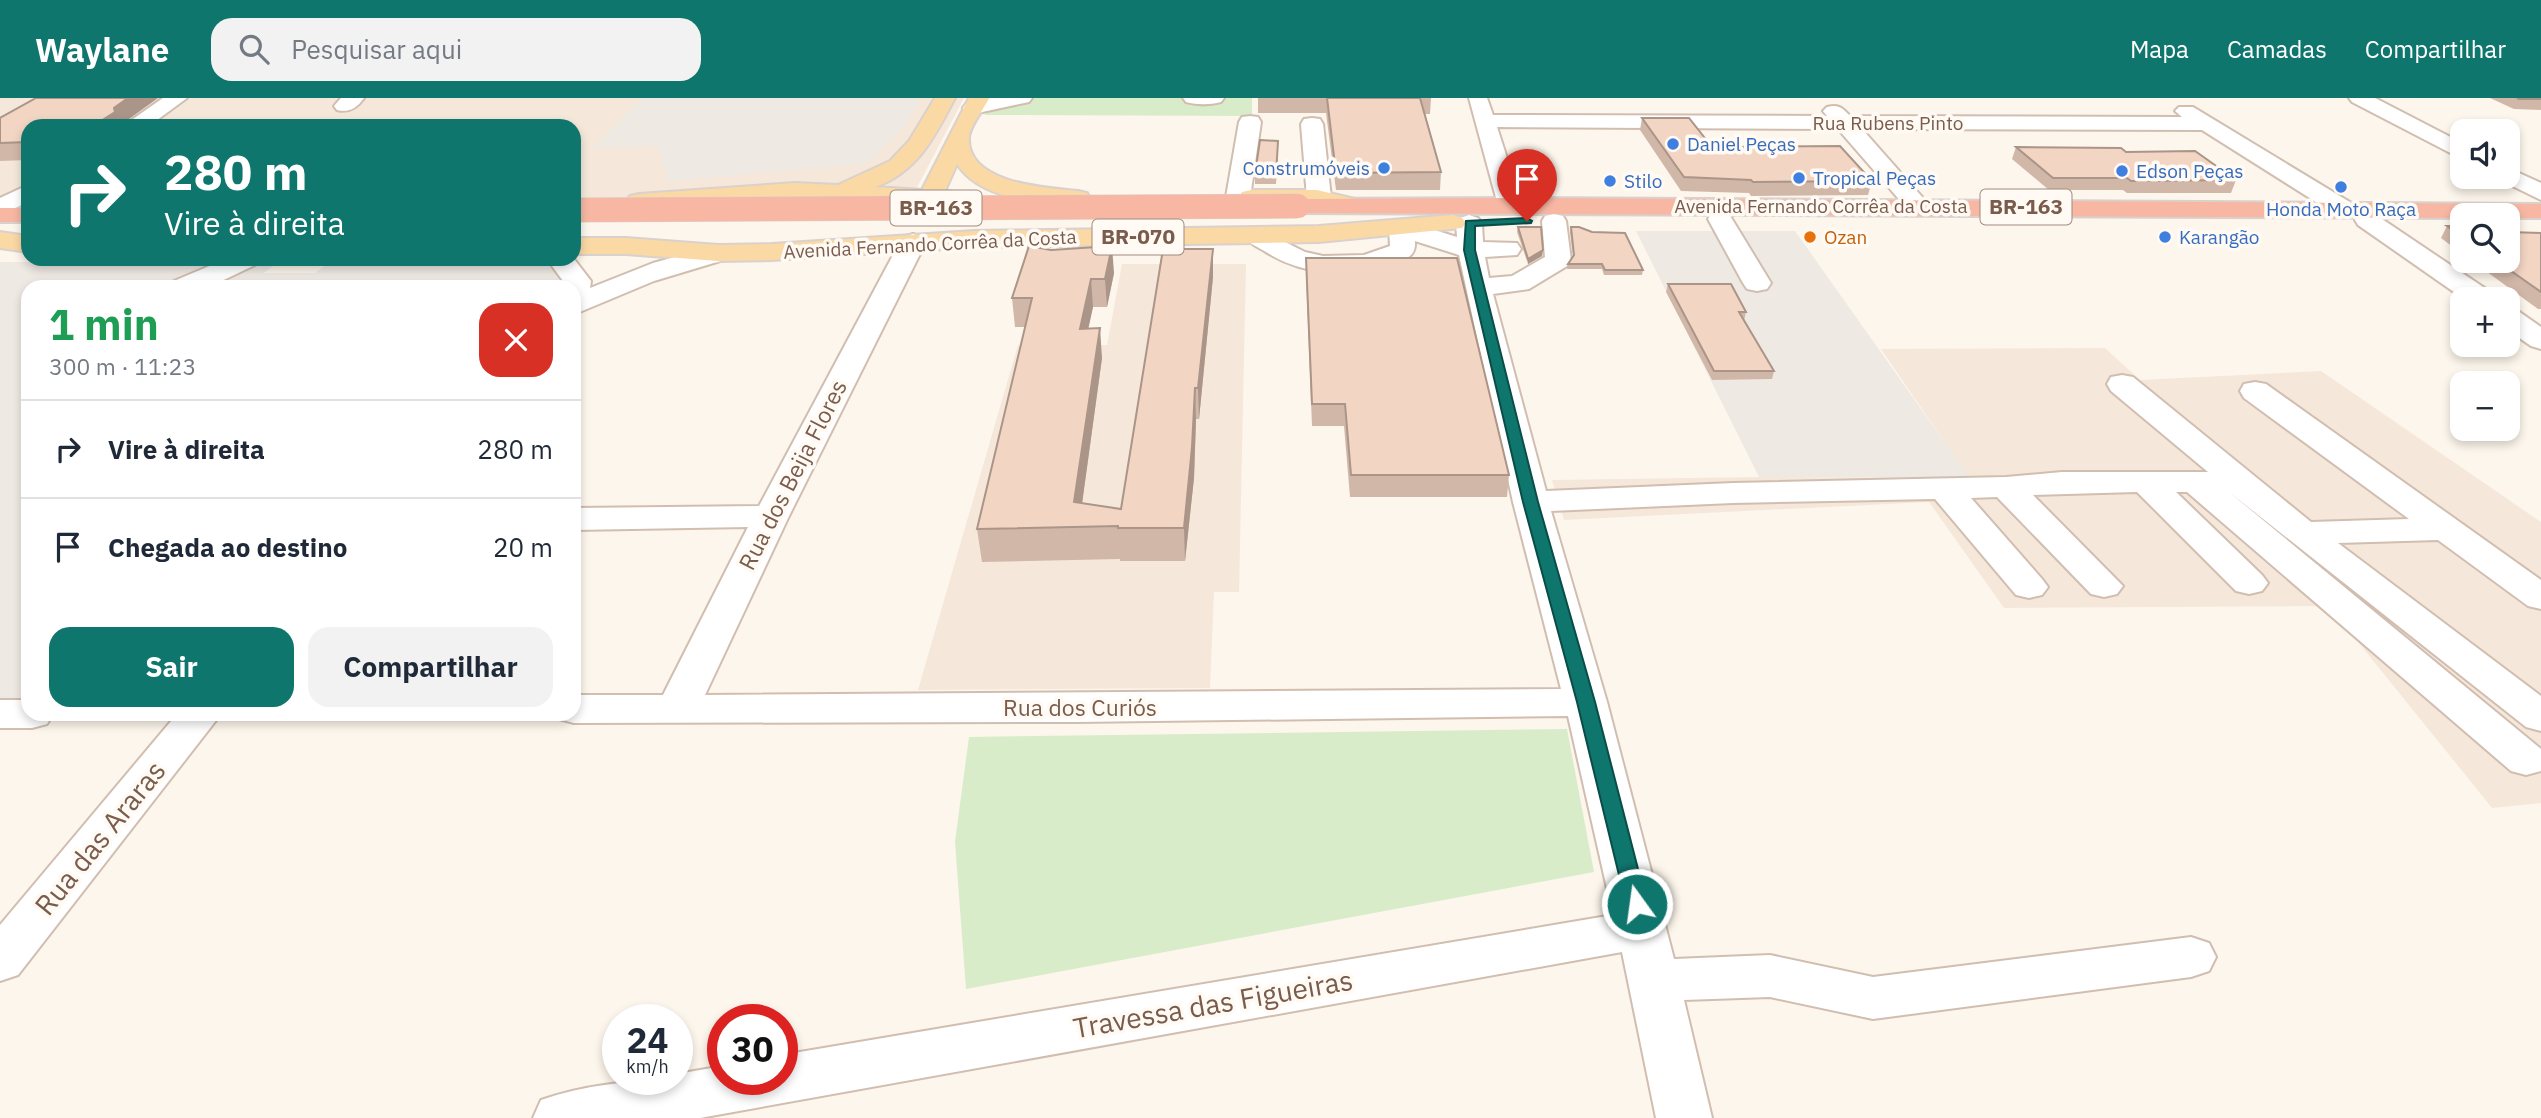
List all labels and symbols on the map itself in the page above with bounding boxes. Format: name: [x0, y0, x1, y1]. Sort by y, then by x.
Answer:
street label: Rua Rubens Pinto: [1813, 111, 1963, 135]
place label: Daniel Peças: [1687, 132, 1796, 156]
marker: Daniel Peças: [1665, 136, 1681, 152]
pin: [1497, 149, 1557, 221]
place label: Construmóveis: [1243, 156, 1370, 180]
place label: Edson Peças: [2136, 159, 2244, 183]
marker: Construmóveis: [1376, 160, 1392, 176]
marker: Edson Peças: [2114, 163, 2130, 179]
place label: Tropical Peças: [1813, 166, 1936, 190]
place label: Stilo: [1624, 169, 1662, 193]
marker: Tropical Peças: [1791, 170, 1807, 186]
marker: Stilo: [1602, 173, 1618, 189]
marker: Honda Moto Raça: [2333, 179, 2349, 195]
road number: BR-163: [890, 190, 982, 226]
road number: BR-163: [1980, 190, 2072, 224]
street label: Avenida Fernando Corrêa da Costa: [1674, 194, 1968, 218]
place label: Honda Moto Raça: [2266, 197, 2416, 221]
road number: BR-070: [1092, 220, 1184, 254]
street label: Avenida Fernando Corrêa da Costa: [783, 224, 1077, 264]
place label: Ozan: [1824, 225, 1867, 249]
place label: Karangão: [2179, 225, 2260, 249]
marker: Ozan: [1802, 229, 1818, 245]
marker: Karangão: [2157, 229, 2173, 245]
street label: Rua dos Beija Flores: [731, 374, 853, 575]
street label: Rua dos Curiós: [1003, 692, 1157, 722]
street label: Rua das Araras: [26, 753, 173, 923]
position arrow: [1600, 867, 1674, 941]
street label: Travessa das Figueiras: [1070, 961, 1355, 1046]
speed limit sign: 30: [707, 1004, 798, 1095]

